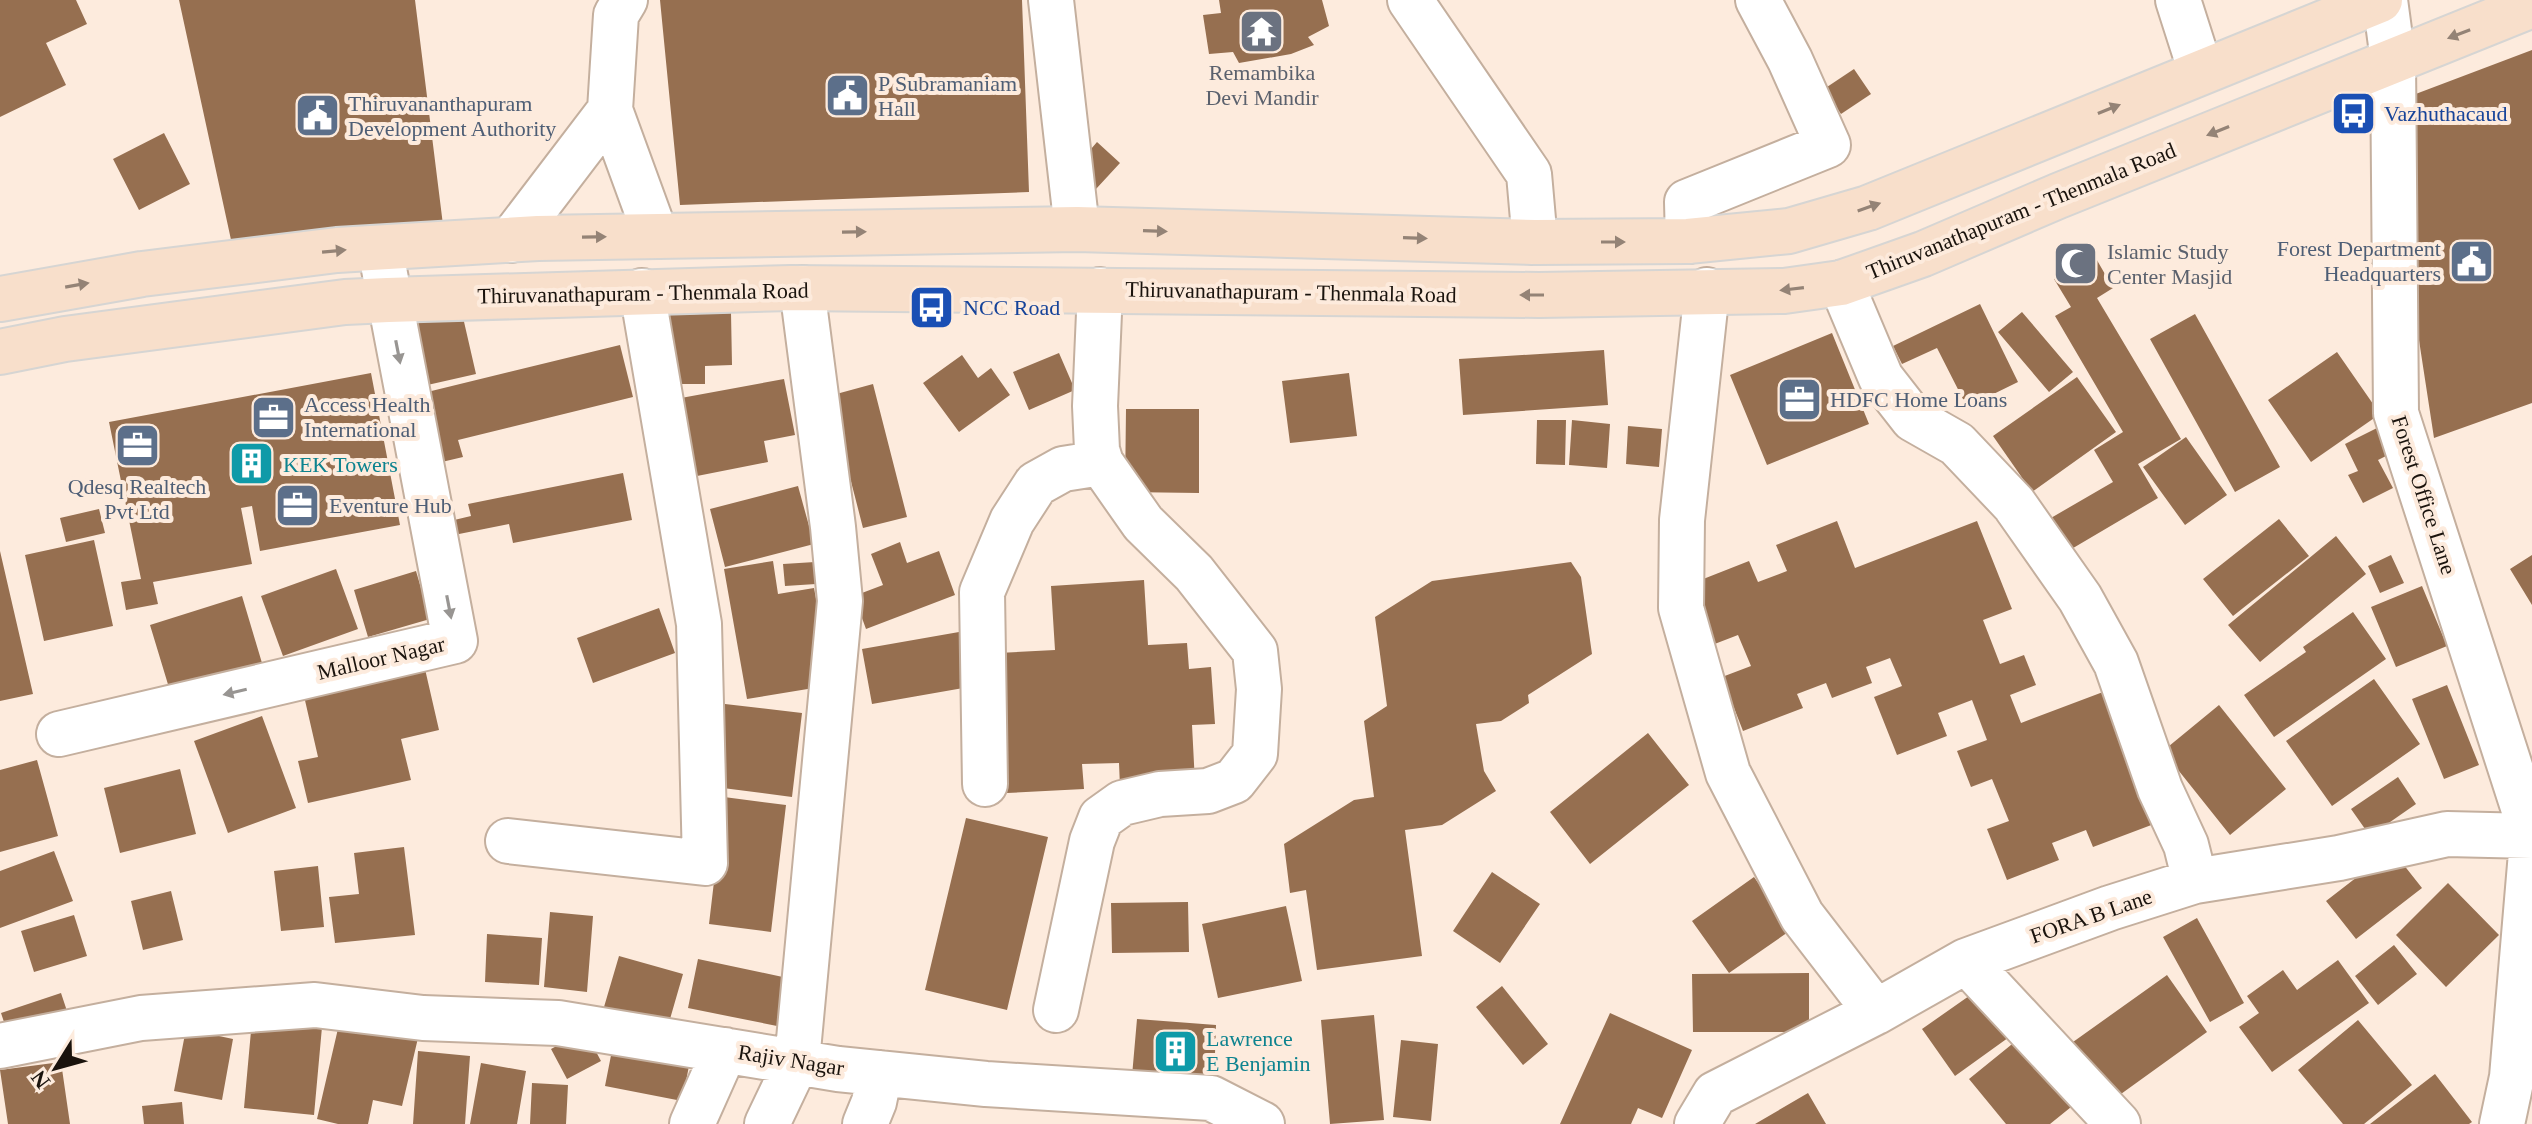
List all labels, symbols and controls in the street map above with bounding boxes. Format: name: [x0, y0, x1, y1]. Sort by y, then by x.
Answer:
temple icon: Remambika Devi Mandir: [1238, 7, 1286, 55]
one-way arrow: [2447, 28, 2471, 41]
place label: Remambika Devi Mandir: [1205, 60, 1319, 110]
place label: P Subramaniam Hall: [878, 71, 1017, 121]
public building icon: P Subramaniam Hall: [823, 72, 871, 120]
bus stop icon: Vazhuthacaud: [2329, 89, 2377, 137]
place label: Thiruvananthapuram Development Authority: [348, 91, 556, 141]
public building icon: Thiruvananthapuram Development Authority: [293, 92, 341, 140]
place label: Vazhuthacaud: [2384, 101, 2507, 126]
one-way arrow: [2097, 103, 2121, 116]
one-way arrow: [2206, 124, 2230, 137]
street label: Thiruvanathapuram - Thenmala Road: [1863, 137, 2179, 285]
one-way arrow: [1857, 201, 1881, 213]
one-way arrow: [1143, 225, 1168, 237]
one-way arrow: [842, 226, 867, 239]
one-way arrow: [582, 230, 607, 243]
one-way arrow: [1403, 232, 1428, 245]
one-way arrow: [1601, 236, 1626, 248]
place label: Forest Department Headquarters: [2277, 236, 2441, 286]
public building icon: Forest Department Headquarters: [2448, 237, 2496, 285]
place label: Islamic Study Center Masjid: [2107, 239, 2232, 289]
mosque icon: Islamic Study Center Masjid: [2052, 240, 2100, 288]
one-way arrow: [322, 244, 347, 257]
street label: Thiruvanathapuram - Thenmala Road: [1125, 277, 1457, 307]
street label: Thiruvanathapuram - Thenmala Road: [477, 278, 809, 308]
one-way arrow: [65, 279, 90, 291]
bus stop icon: NCC Road: [908, 283, 956, 331]
one-way arrow: [1779, 283, 1804, 296]
one-way arrow: [1519, 289, 1544, 301]
place label: NCC Road: [963, 295, 1060, 320]
one-way arrow: [393, 340, 405, 365]
office icon: HDFC Home Loans: [1775, 375, 1823, 423]
place label: HDFC Home Loans: [1830, 387, 2007, 412]
place label: Access Health International: [304, 392, 430, 442]
office icon: Access Health International: [249, 393, 297, 441]
street label: Forest Office Lane: [2386, 412, 2462, 578]
office icon: Qdesq Realtech Pvt Ltd: [113, 421, 161, 469]
building icon: KEK Towers: [228, 440, 276, 488]
place label: KEK Towers: [283, 452, 398, 477]
place label: Qdesq Realtech Pvt Ltd: [68, 474, 206, 524]
office icon: Eventure Hub: [274, 481, 322, 529]
place label: Eventure Hub: [329, 493, 452, 518]
one-way arrow: [443, 595, 455, 620]
street label: Malloor Nagar: [315, 631, 448, 685]
one-way arrow: [223, 686, 248, 699]
street label: FORA B Lane: [2027, 883, 2155, 949]
place label: Lawrence E Benjamin: [1206, 1026, 1310, 1076]
building icon: Lawrence E Benjamin: [1151, 1027, 1199, 1075]
north arrow: [16, 1028, 96, 1108]
street label: Rajiv Nagar: [736, 1039, 846, 1081]
text: N: [26, 1066, 55, 1094]

